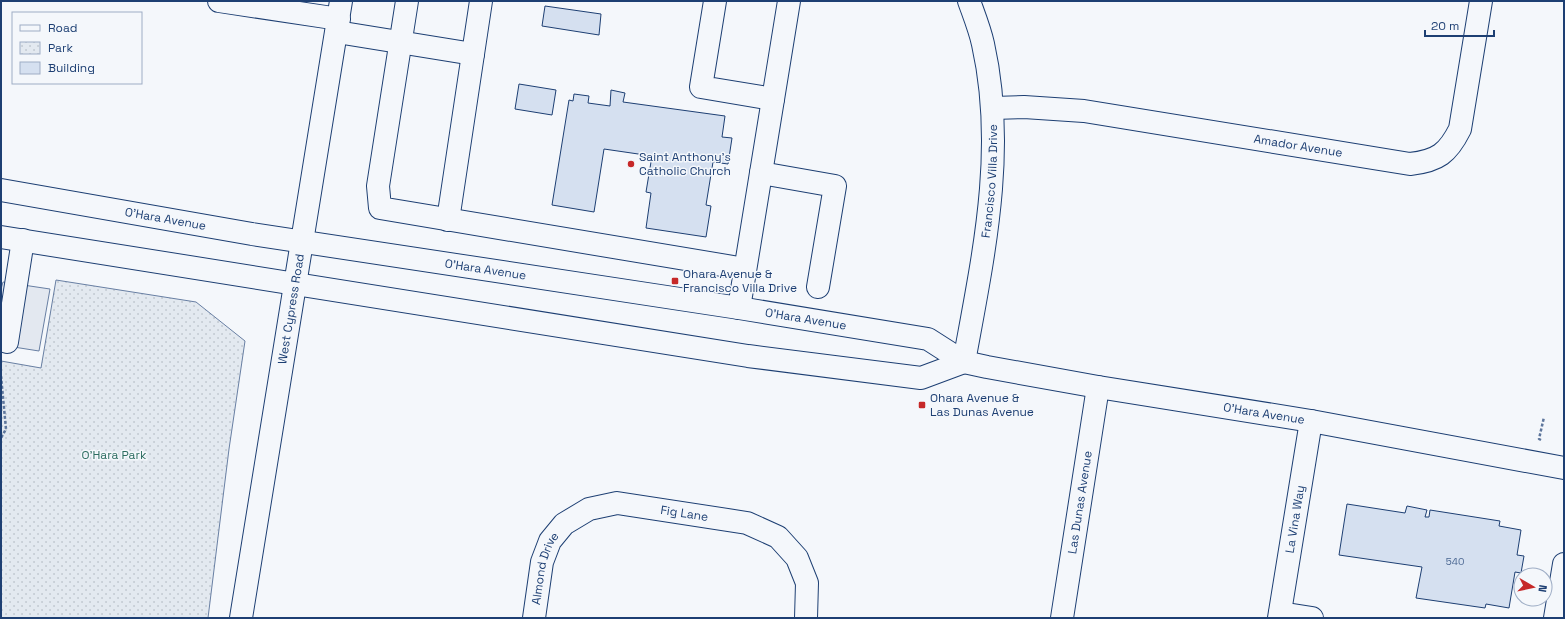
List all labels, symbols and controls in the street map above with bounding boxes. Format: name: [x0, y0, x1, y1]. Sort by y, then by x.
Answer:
legend: [12, 12, 142, 84]
scale bar: [1425, 12, 1494, 38]
text: 20 m: [1431, 18, 1459, 34]
text: Road: [48, 20, 77, 36]
text: Park: [48, 40, 73, 56]
text: Building: [48, 60, 95, 76]
street label: Francisco Villa Drive: [978, 124, 1001, 239]
street label: Amador Avenue: [1252, 131, 1344, 161]
place label: Saint Anthony's Catholic Church: [639, 149, 731, 179]
marker: Saint Anthony's Catholic Church: [626, 159, 636, 169]
street label: O'Hara Avenue: [124, 204, 207, 234]
street label: West Cypress Road: [274, 253, 308, 365]
street label: O'Hara Avenue: [444, 255, 527, 284]
place label: Ohara Avenue & Francisco Villa Drive: [683, 266, 797, 296]
marker: Ohara Avenue & Francisco Villa Drive: [670, 276, 680, 286]
street label: O'Hara Avenue: [764, 304, 848, 333]
place label: Ohara Avenue & Las Dunas Avenue: [930, 390, 1034, 420]
street label: O'Hara Avenue: [1222, 399, 1306, 428]
marker: Ohara Avenue & Las Dunas Avenue: [917, 400, 927, 410]
park label: O'Hara Park: [82, 447, 147, 463]
street label: Las Dunas Avenue: [1064, 450, 1096, 555]
street label: La Vina Way: [1282, 484, 1308, 554]
street label: Fig Lane: [659, 502, 709, 525]
street label: Almond Drive: [528, 529, 562, 606]
house number: 540: [1446, 555, 1464, 568]
north arrow: [1513, 567, 1553, 607]
text: N: [1535, 584, 1550, 593]

